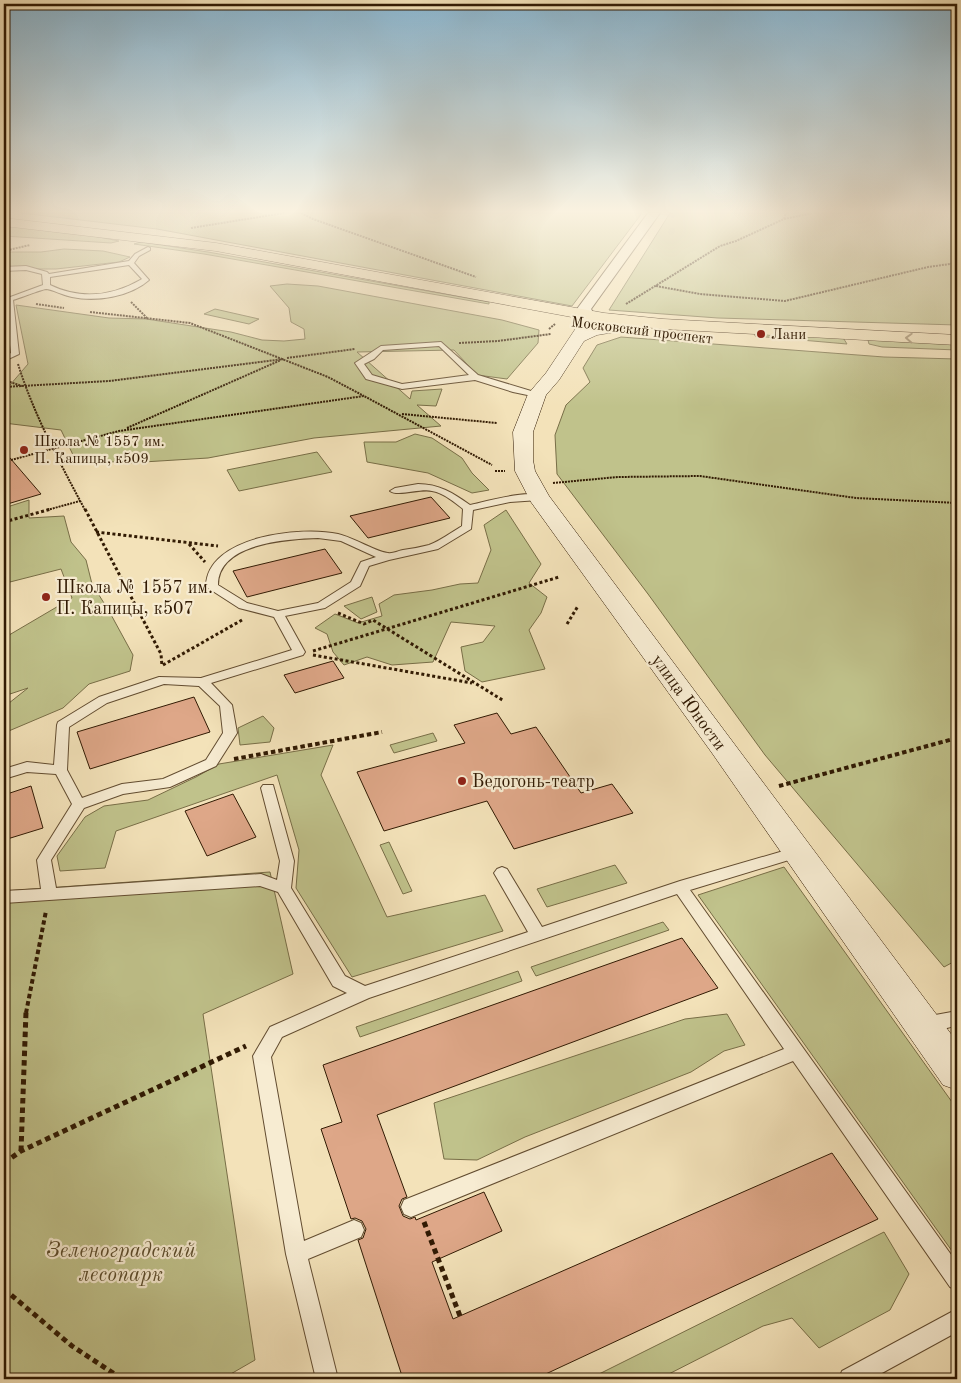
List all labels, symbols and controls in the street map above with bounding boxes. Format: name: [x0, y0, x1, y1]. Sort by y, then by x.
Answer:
street label: Московский проспект: [570, 315, 714, 348]
marker: Лани: [755, 328, 767, 340]
place label: Лани: [771, 328, 806, 343]
one-way arrow: [904, 332, 912, 343]
place label: Школа № 1557 им. П. Капицы, к509: [34, 435, 165, 467]
marker: Школа № 1557 им. П. Капицы, к509: [18, 444, 30, 456]
place label: Школа № 1557 им. П. Капицы, к507: [56, 579, 213, 618]
marker: Школа № 1557 им. П. Капицы, к507: [40, 591, 52, 603]
street label: улица Юности: [647, 651, 729, 754]
place label: Ведогонь-театр: [472, 773, 595, 791]
marker: Ведогонь-театр: [456, 775, 468, 787]
park label: Зеленоградский лесопарк: [46, 1240, 196, 1286]

